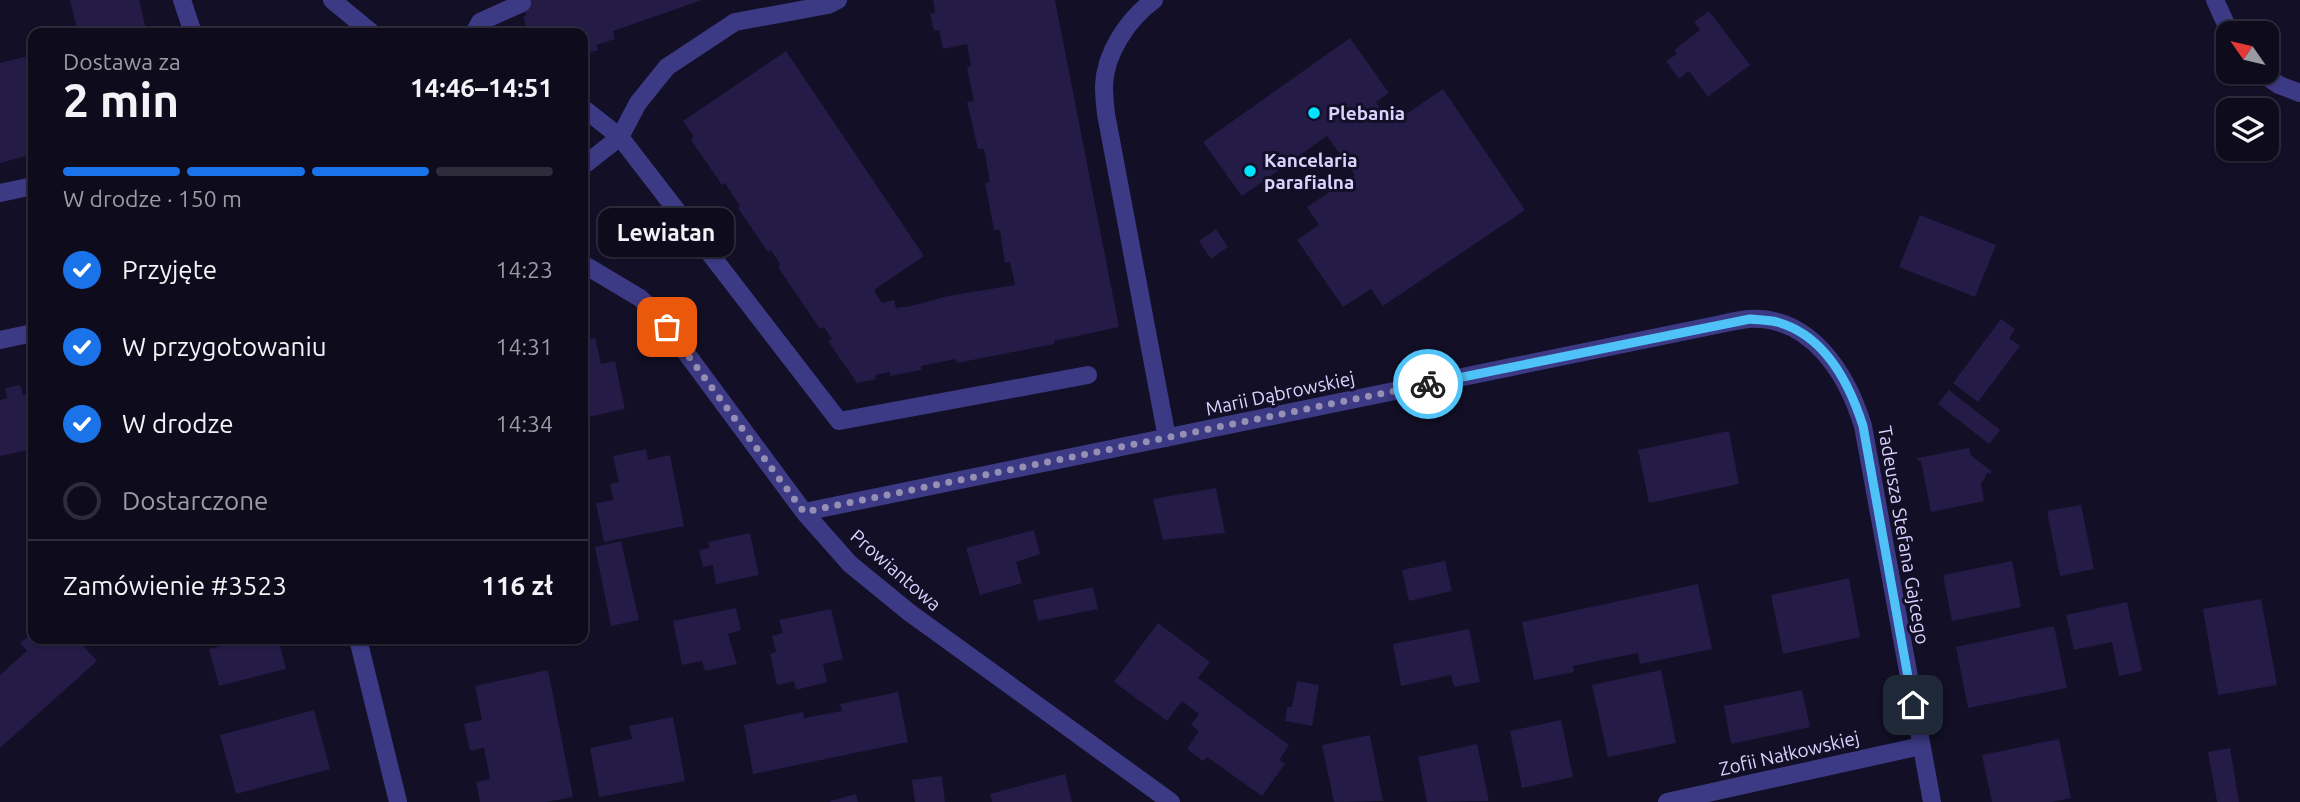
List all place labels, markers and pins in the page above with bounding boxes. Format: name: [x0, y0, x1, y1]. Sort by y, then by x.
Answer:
place label: Plebania: [1328, 102, 1405, 124]
marker: Plebania: [1306, 105, 1322, 121]
place label: Kancelaria parafialna: [1264, 149, 1358, 193]
marker: Kancelaria parafialna: [1242, 163, 1258, 179]
callout: Lewiatan: [599, 208, 735, 257]
pin: [637, 297, 697, 357]
pin: [1883, 675, 1943, 735]

